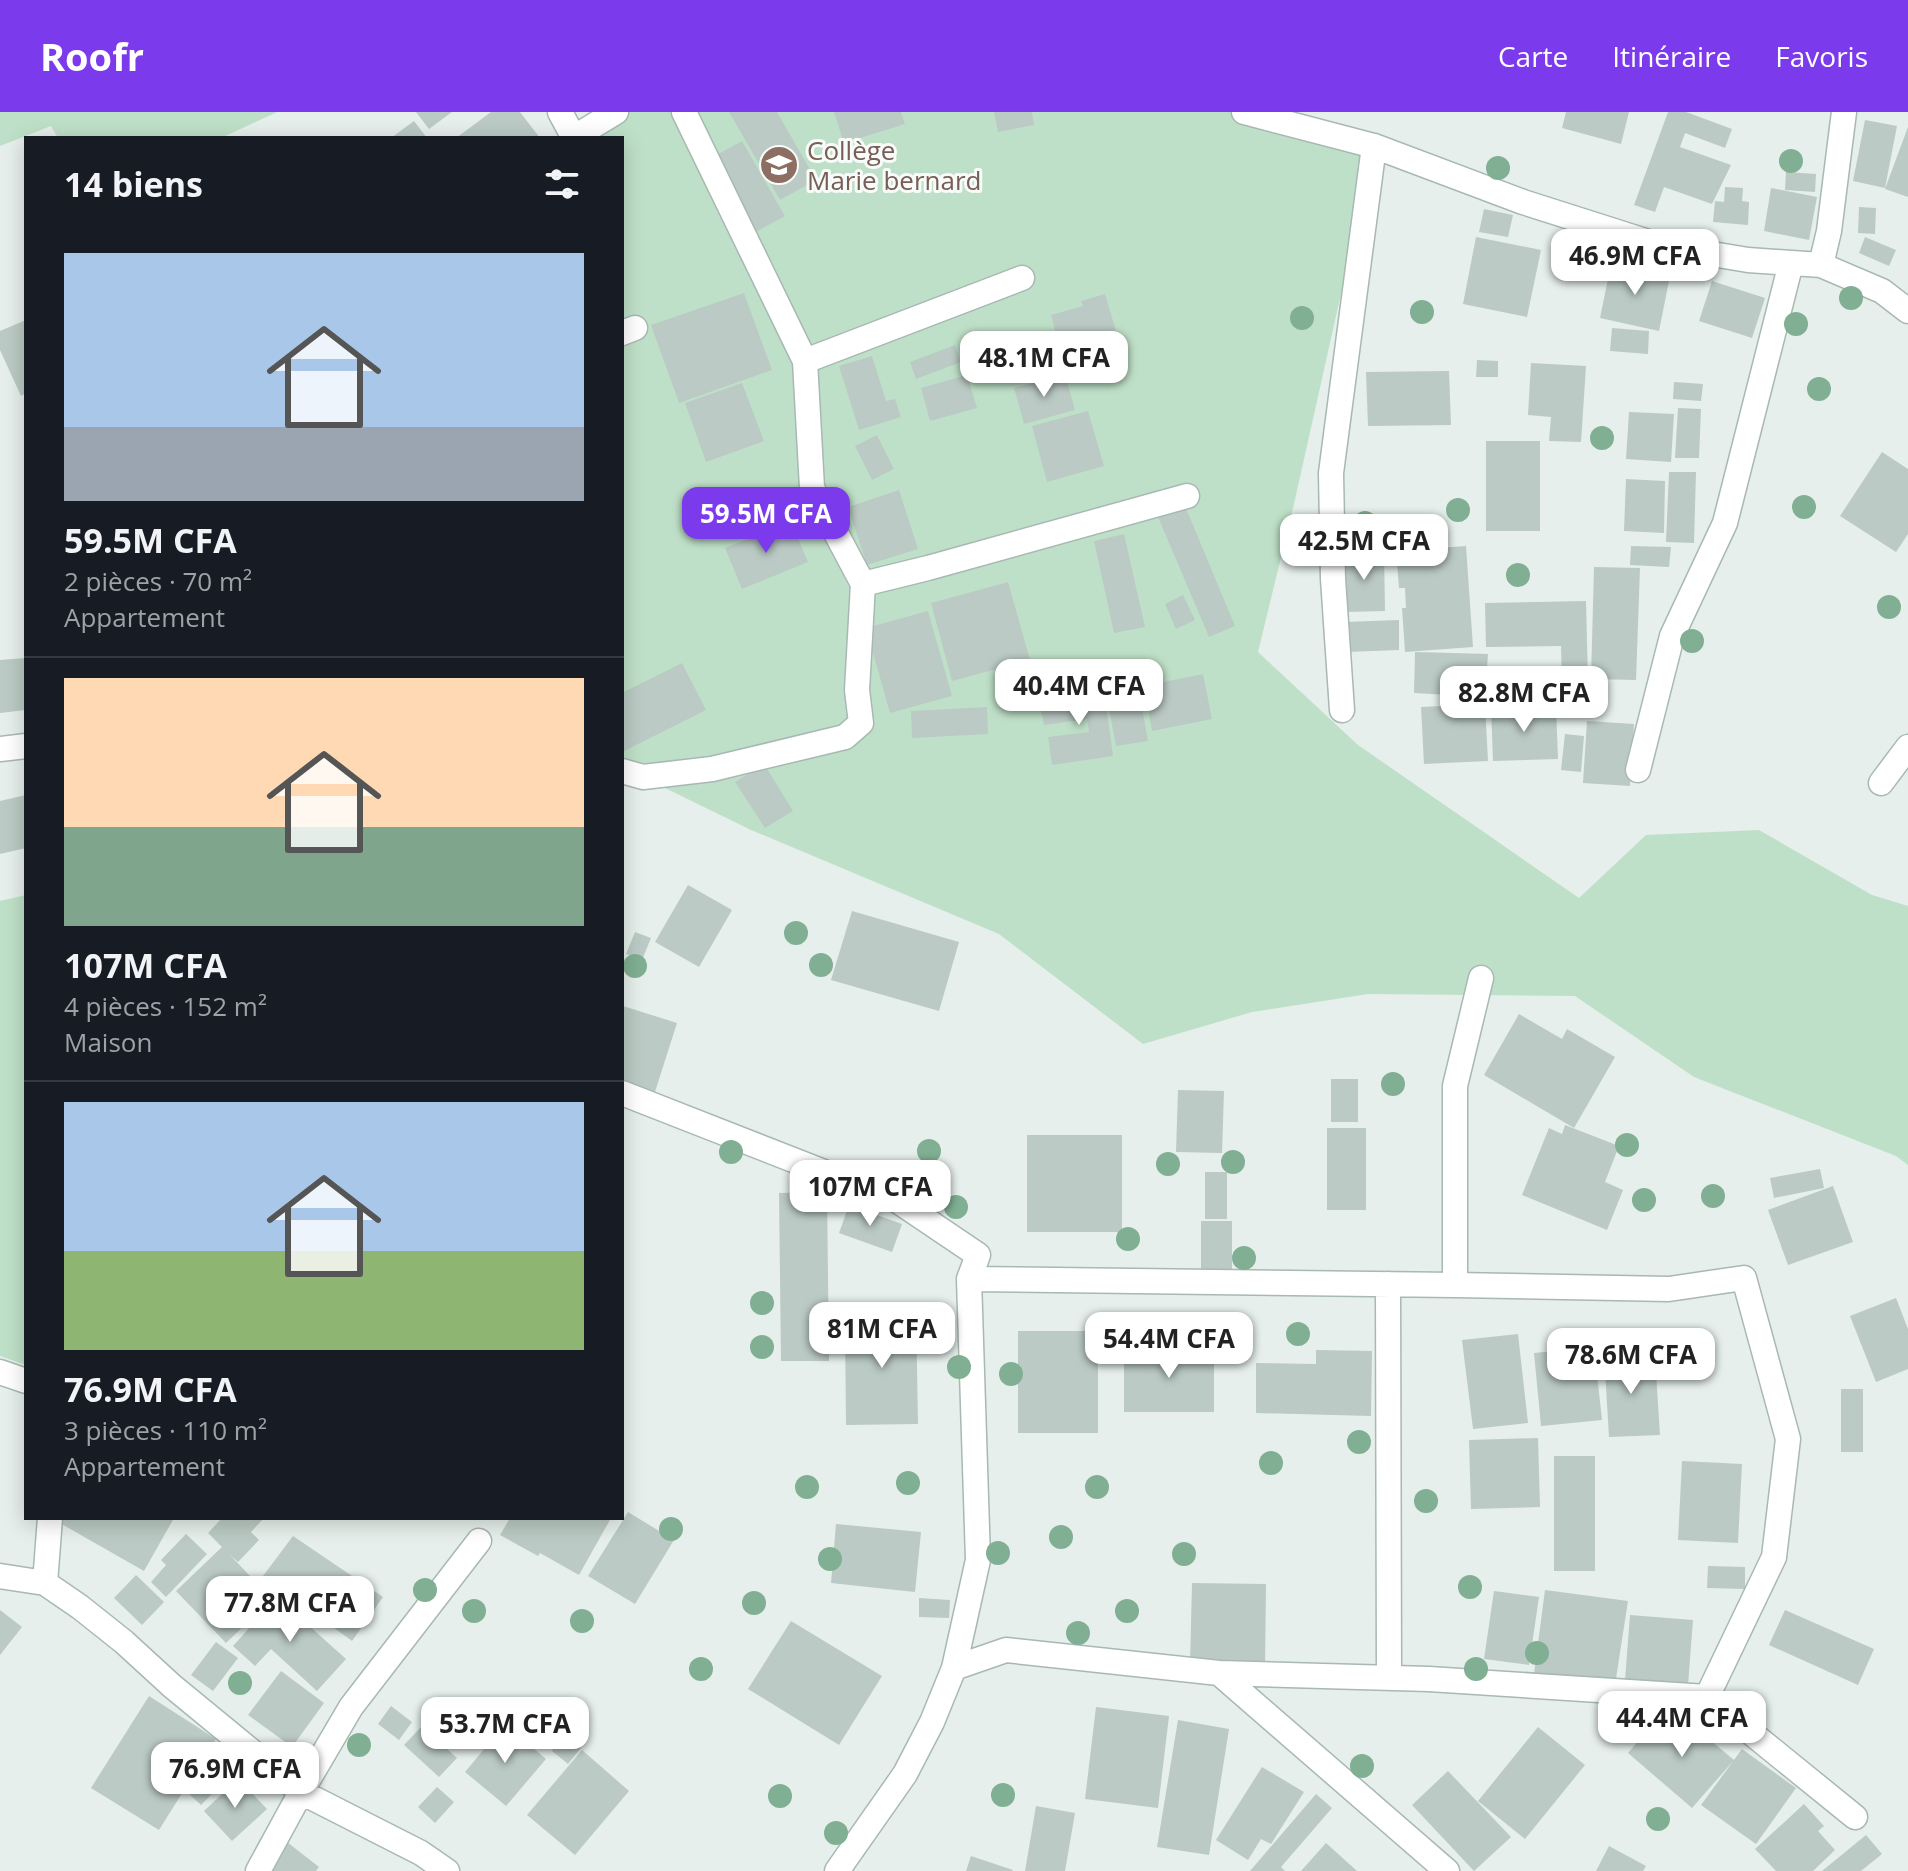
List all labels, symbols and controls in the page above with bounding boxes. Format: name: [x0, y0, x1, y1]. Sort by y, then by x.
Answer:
text: Roofr: [40, 30, 144, 82]
text: Carte: [1498, 37, 1568, 75]
text: Itinéraire: [1612, 37, 1731, 75]
text: Favoris: [1775, 37, 1868, 75]
place label: Collège Marie bernard: [807, 132, 981, 198]
school or university icon: Collège Marie bernard: [758, 144, 800, 186]
text: 14 biens: [64, 161, 203, 207]
icon: filters: [540, 162, 584, 206]
pin: 46.9M CFA: [1543, 229, 1727, 297]
text: 46.9M CFA: [1569, 237, 1701, 273]
icon: home: [252, 305, 396, 449]
pin: 48.1M CFA: [952, 331, 1136, 399]
text: 48.1M CFA: [978, 339, 1110, 375]
pin: 59.5M CFA: [674, 487, 858, 555]
text: 59.5M CFA: [700, 495, 832, 531]
pin: 42.5M CFA: [1272, 514, 1456, 582]
text: 59.5M CFA: [64, 517, 237, 563]
text: 42.5M CFA: [1298, 522, 1430, 558]
text: 2 pièces · 70 m²: [64, 563, 252, 599]
text: Appartement: [64, 599, 225, 635]
pin: 40.4M CFA: [987, 659, 1171, 727]
pin: 82.8M CFA: [1432, 666, 1616, 734]
text: 40.4M CFA: [1013, 667, 1145, 703]
text: 82.8M CFA: [1458, 674, 1590, 710]
icon: home: [252, 730, 396, 874]
text: 107M CFA: [64, 942, 227, 988]
text: 4 pièces · 152 m²: [64, 988, 267, 1024]
text: Maison: [64, 1024, 152, 1060]
icon: home: [252, 1154, 396, 1298]
pin: 107M CFA: [787, 1160, 953, 1228]
text: 107M CFA: [808, 1168, 932, 1204]
pin: 81M CFA: [808, 1302, 956, 1370]
text: 81M CFA: [827, 1310, 937, 1346]
pin: 54.4M CFA: [1077, 1312, 1261, 1380]
text: 54.4M CFA: [1103, 1320, 1235, 1356]
pin: 78.6M CFA: [1539, 1328, 1723, 1396]
text: 78.6M CFA: [1565, 1336, 1697, 1372]
text: 76.9M CFA: [64, 1366, 237, 1412]
text: 3 pièces · 110 m²: [64, 1412, 267, 1448]
text: Appartement: [64, 1448, 225, 1484]
pin: 77.8M CFA: [198, 1576, 382, 1644]
text: 77.8M CFA: [224, 1584, 356, 1620]
pin: 44.4M CFA: [1590, 1691, 1774, 1759]
pin: 53.7M CFA: [413, 1697, 597, 1765]
text: 44.4M CFA: [1616, 1699, 1748, 1735]
text: 53.7M CFA: [439, 1705, 571, 1741]
pin: 76.9M CFA: [143, 1742, 327, 1810]
text: 76.9M CFA: [169, 1750, 301, 1786]

